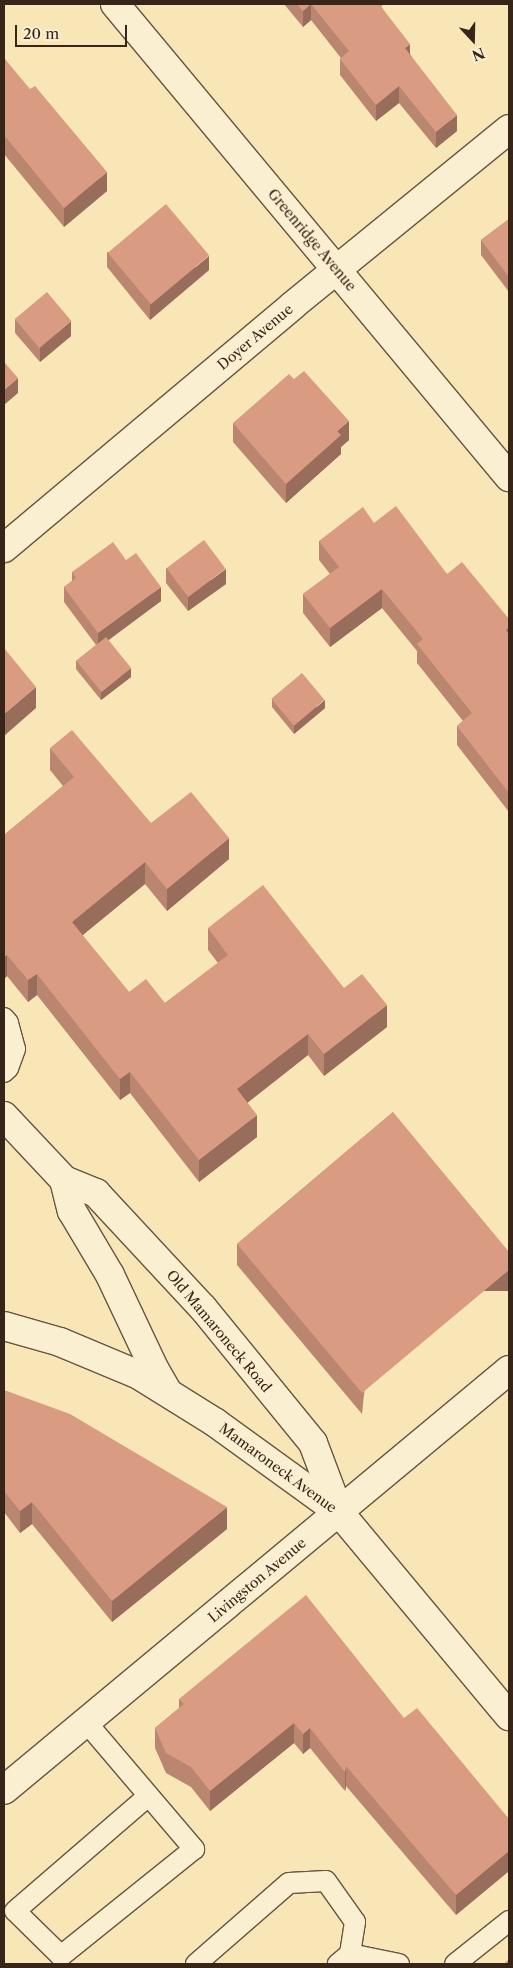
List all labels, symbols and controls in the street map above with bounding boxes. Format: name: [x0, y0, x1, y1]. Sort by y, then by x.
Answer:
scale bar: [18, 15, 130, 47]
north arrow: [448, 15, 498, 65]
text: 20 m: [23, 24, 59, 43]
text: N: [469, 43, 487, 65]
street label: Greenridge Avenue: [264, 185, 360, 295]
street label: Doyer Avenue: [214, 300, 296, 374]
street label: Old Mamaroneck Road: [163, 1266, 275, 1396]
street label: Mamaroneck Avenue: [216, 1420, 340, 1516]
street label: Livingston Avenue: [204, 1534, 310, 1626]

